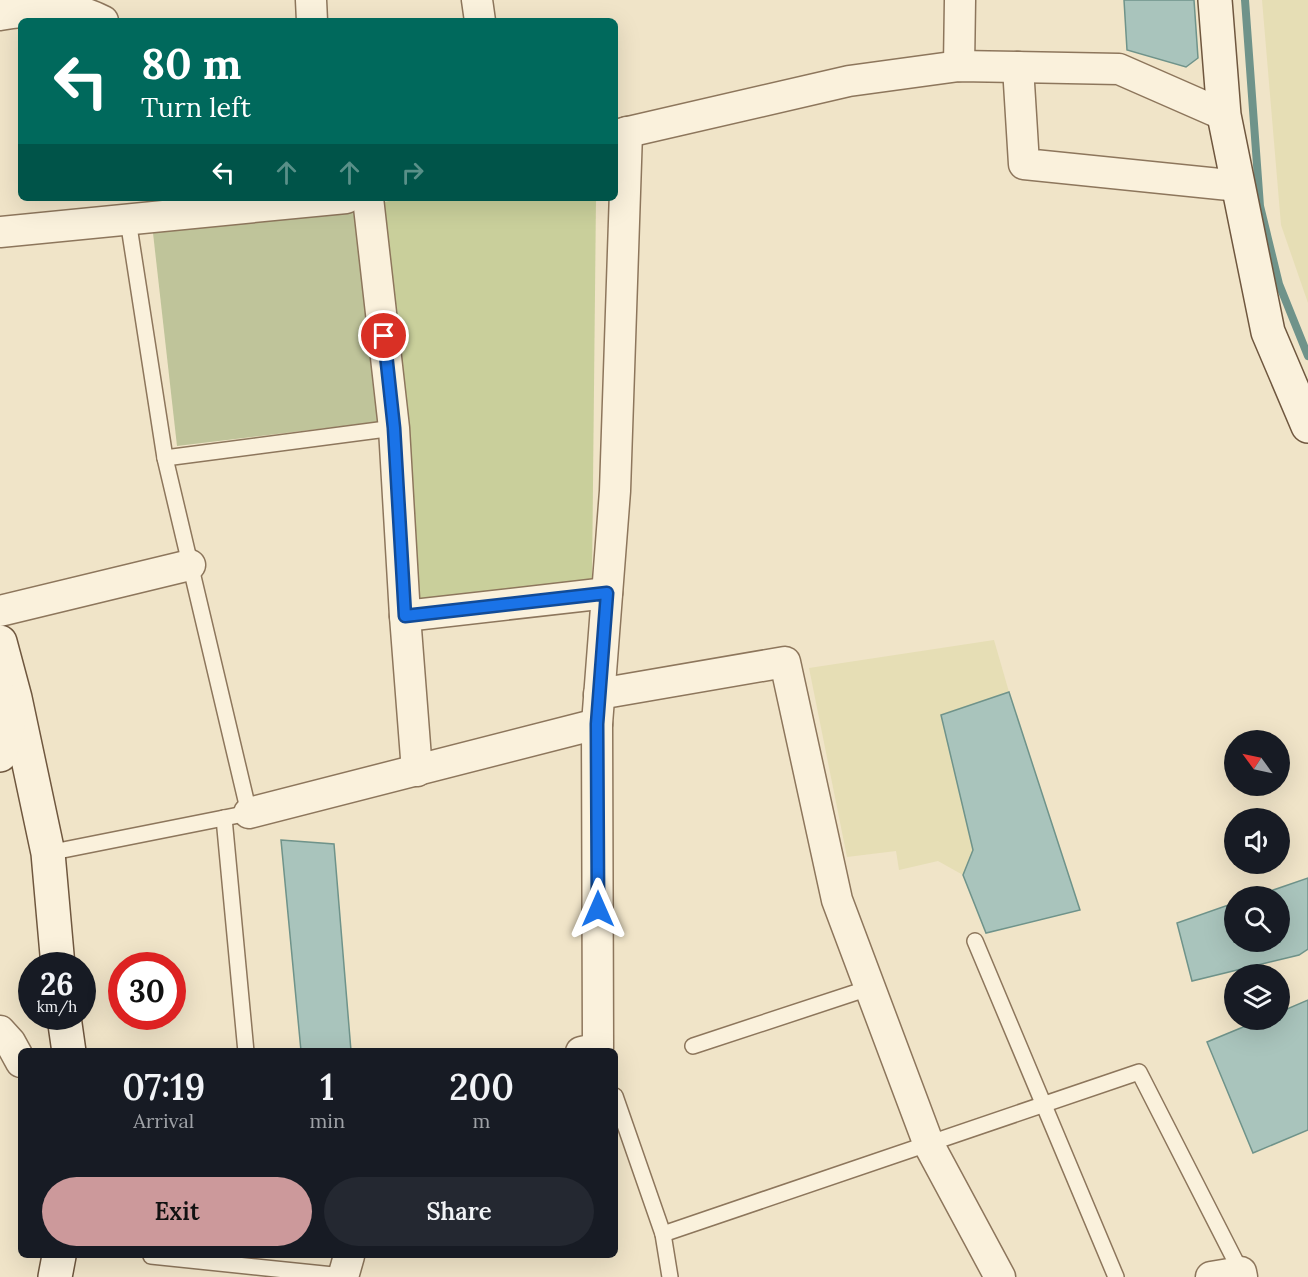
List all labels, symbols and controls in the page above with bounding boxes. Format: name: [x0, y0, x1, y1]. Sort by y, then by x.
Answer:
text: 80 m: [141, 37, 241, 91]
icon: left: [42, 42, 120, 120]
text: Turn left: [141, 90, 251, 124]
icon: left: [207, 156, 240, 189]
icon: ahead: [270, 156, 303, 189]
icon: ahead: [333, 156, 366, 189]
icon: right: [396, 156, 429, 189]
pin: [358, 310, 409, 361]
icon: arrive: [367, 319, 400, 352]
north arrow: [1224, 730, 1290, 796]
map controls: [1224, 730, 1290, 1030]
button: sound: [1224, 808, 1290, 874]
position arrow: [566, 877, 630, 941]
button: search: [1224, 886, 1290, 952]
speed limit sign: 30: [108, 952, 186, 1030]
button: layers: [1224, 964, 1290, 1030]
text: 26: [40, 965, 74, 1003]
text: km/h: [37, 997, 77, 1016]
text: 07:19: [122, 1064, 205, 1110]
text: 1: [320, 1064, 334, 1110]
text: 200: [449, 1064, 514, 1110]
text: Arrival: [133, 1108, 194, 1133]
text: min: [309, 1108, 345, 1133]
text: m: [473, 1108, 490, 1133]
button: Exit: [42, 1177, 312, 1246]
button: Share: [324, 1177, 594, 1246]

